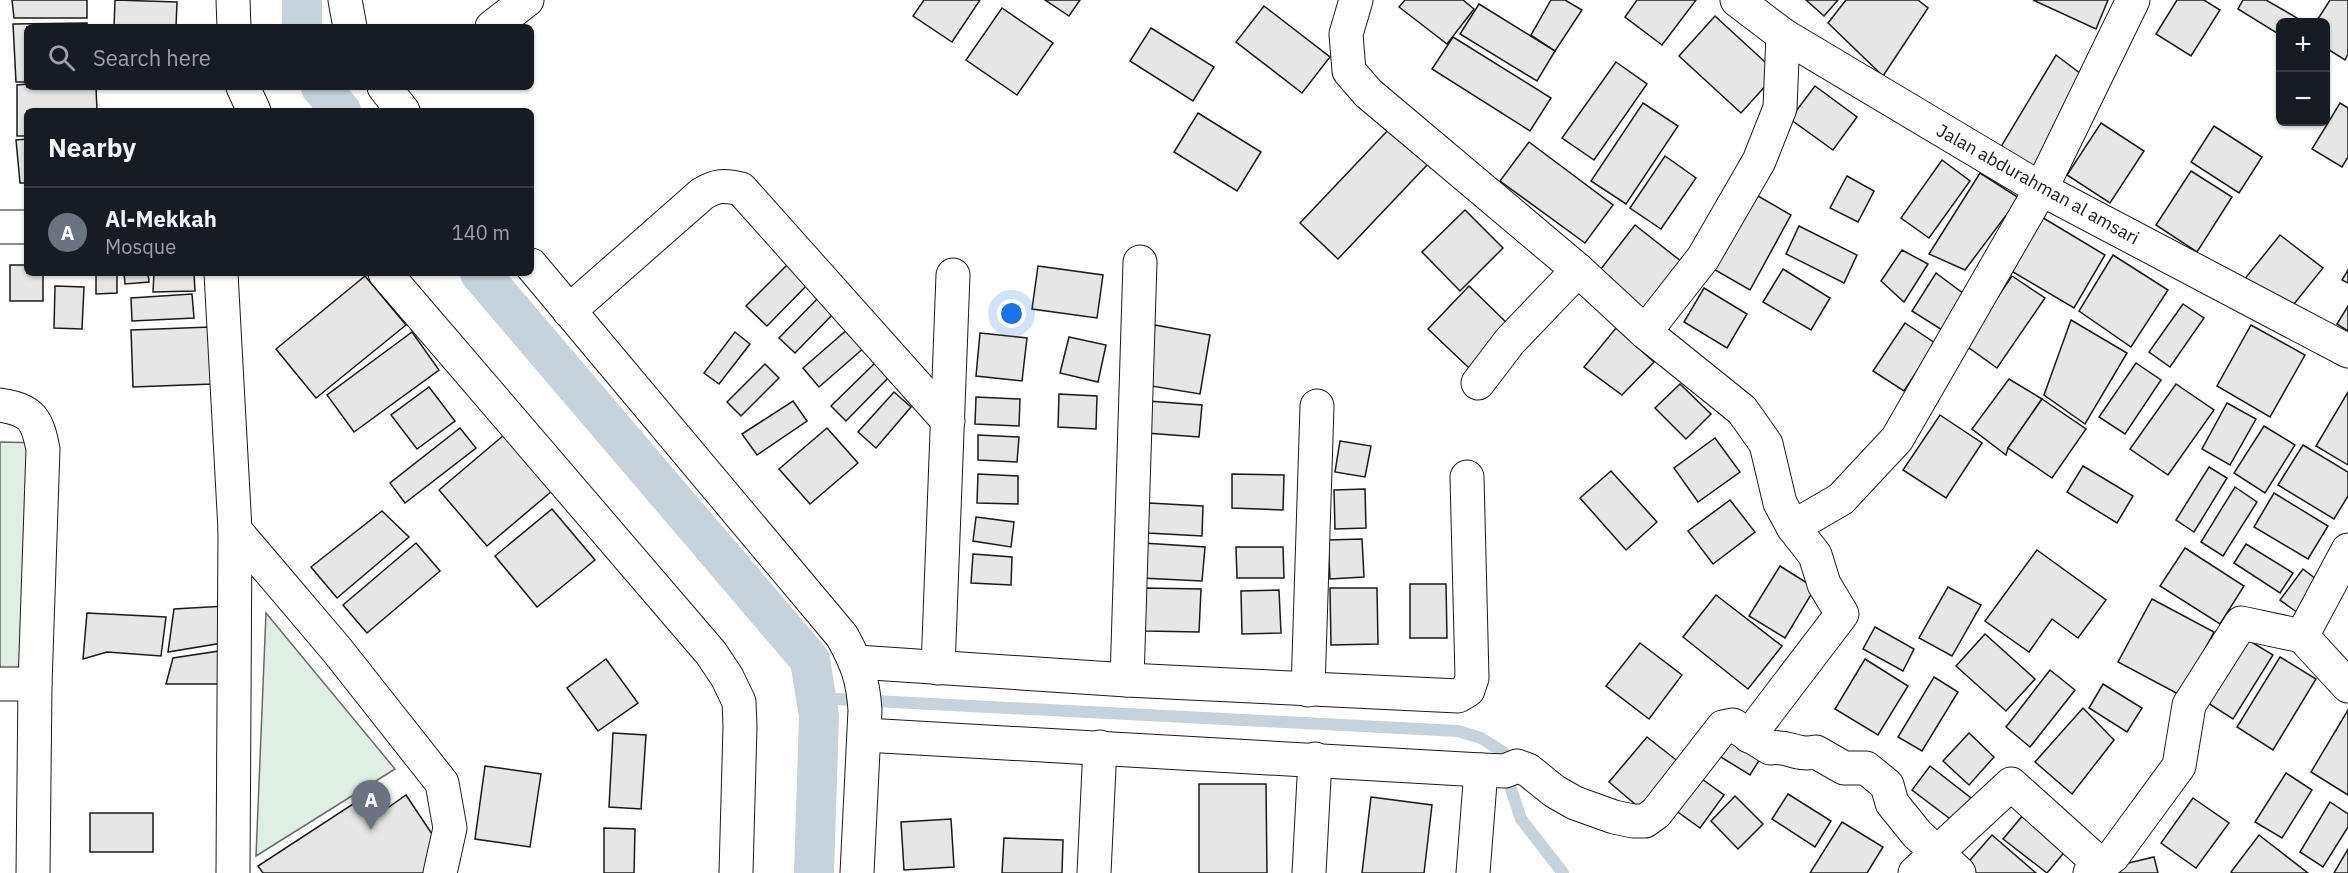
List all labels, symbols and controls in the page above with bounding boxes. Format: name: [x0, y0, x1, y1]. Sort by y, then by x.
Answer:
map controls: [2276, 18, 2330, 126]
button: +: [2276, 18, 2330, 72]
search box: [24, 24, 534, 90]
icon: search: [45, 41, 78, 74]
text: Search here: [93, 43, 211, 72]
button: −: [2276, 72, 2330, 126]
street label: Jalan abdurahman al amsari: [1933, 119, 2143, 249]
text: Nearby: [48, 130, 136, 164]
text: Al-Mekkah: [105, 204, 217, 233]
text: A: [61, 219, 74, 246]
text: 140 m: [452, 219, 510, 246]
text: Mosque: [105, 233, 176, 260]
your location: [997, 299, 1026, 328]
pin: A: [352, 780, 391, 830]

